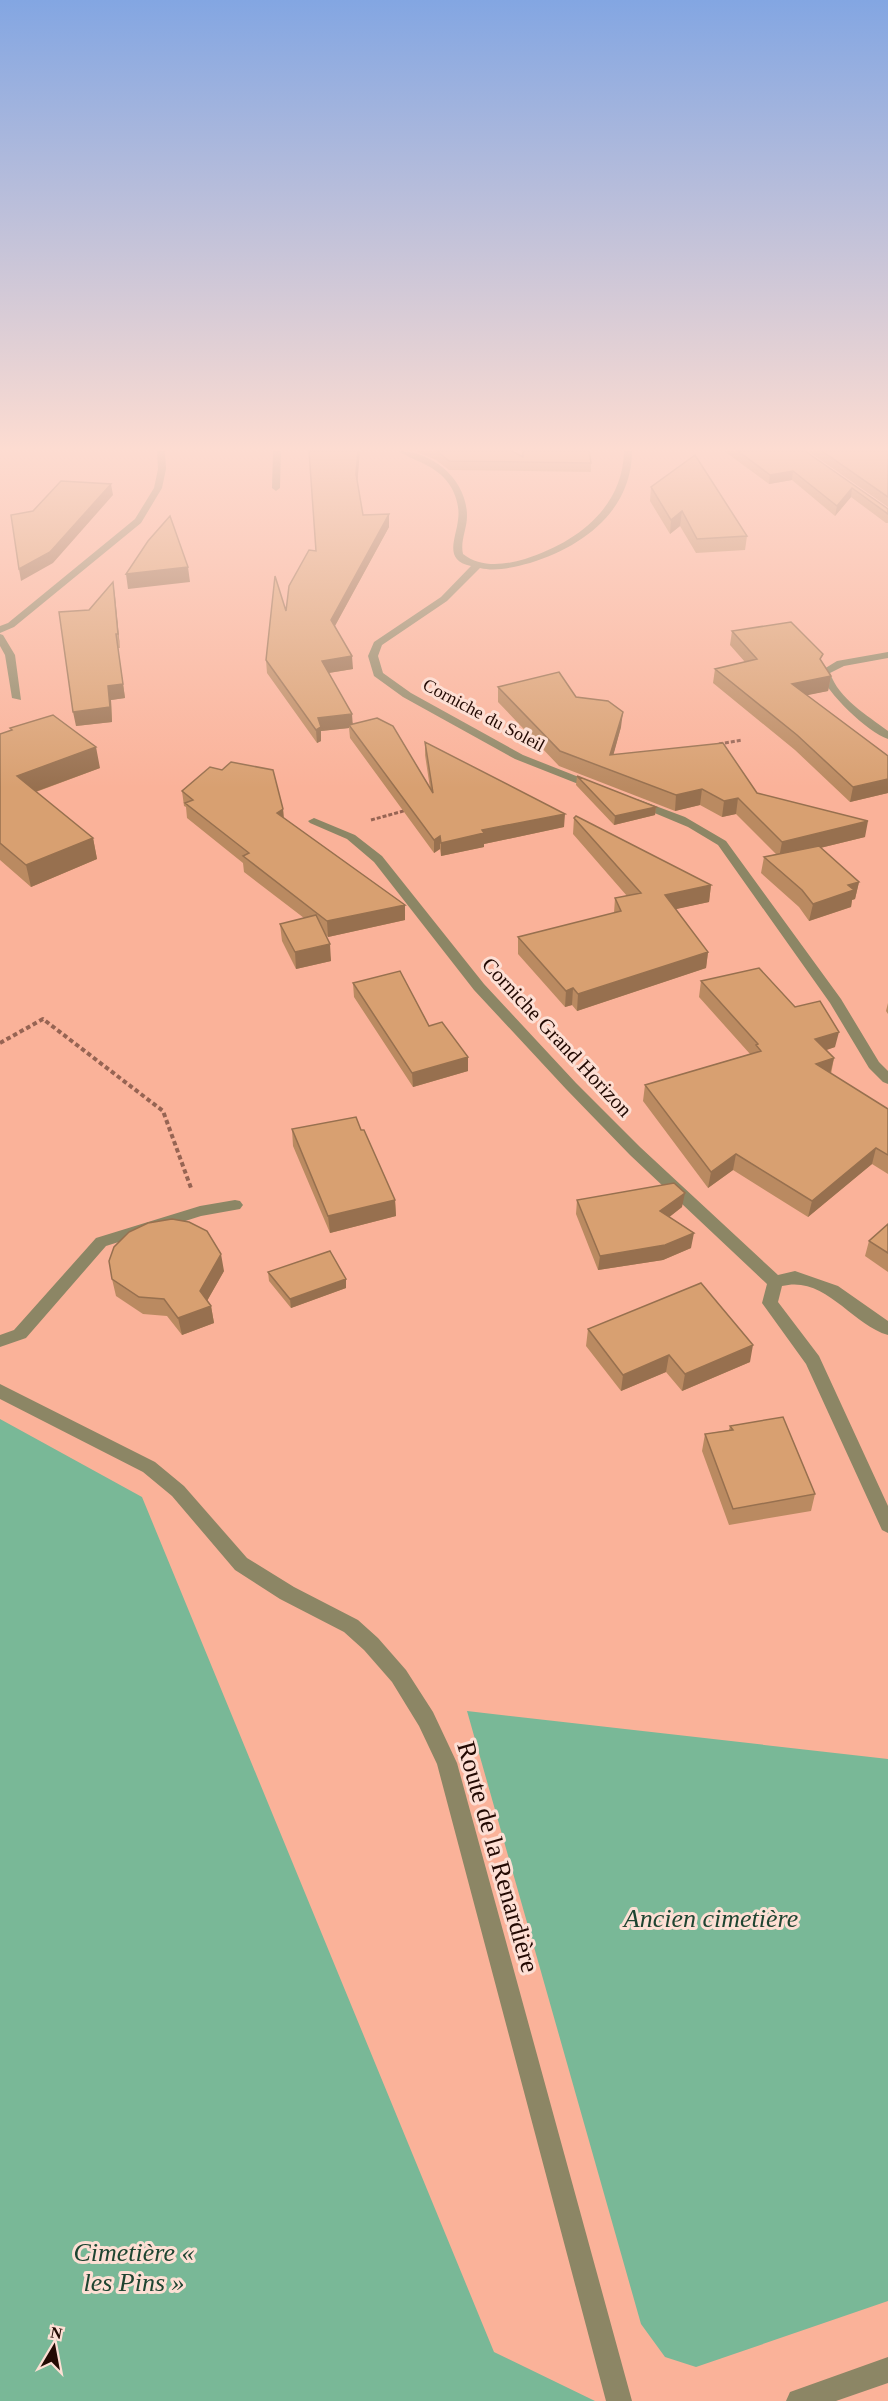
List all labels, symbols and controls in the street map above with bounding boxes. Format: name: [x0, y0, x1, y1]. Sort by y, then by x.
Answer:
street label: Corniche du Soleil: [420, 674, 548, 756]
street label: Corniche Grand Horizon: [477, 952, 637, 1122]
street label: Route de la Renardière: [451, 1738, 545, 1976]
park label: Ancien cimetière: [622, 1904, 798, 1933]
park label: Cimetière « les Pins »: [73, 2238, 195, 2297]
north arrow: [24, 2317, 84, 2377]
text: N: [49, 2323, 64, 2342]

